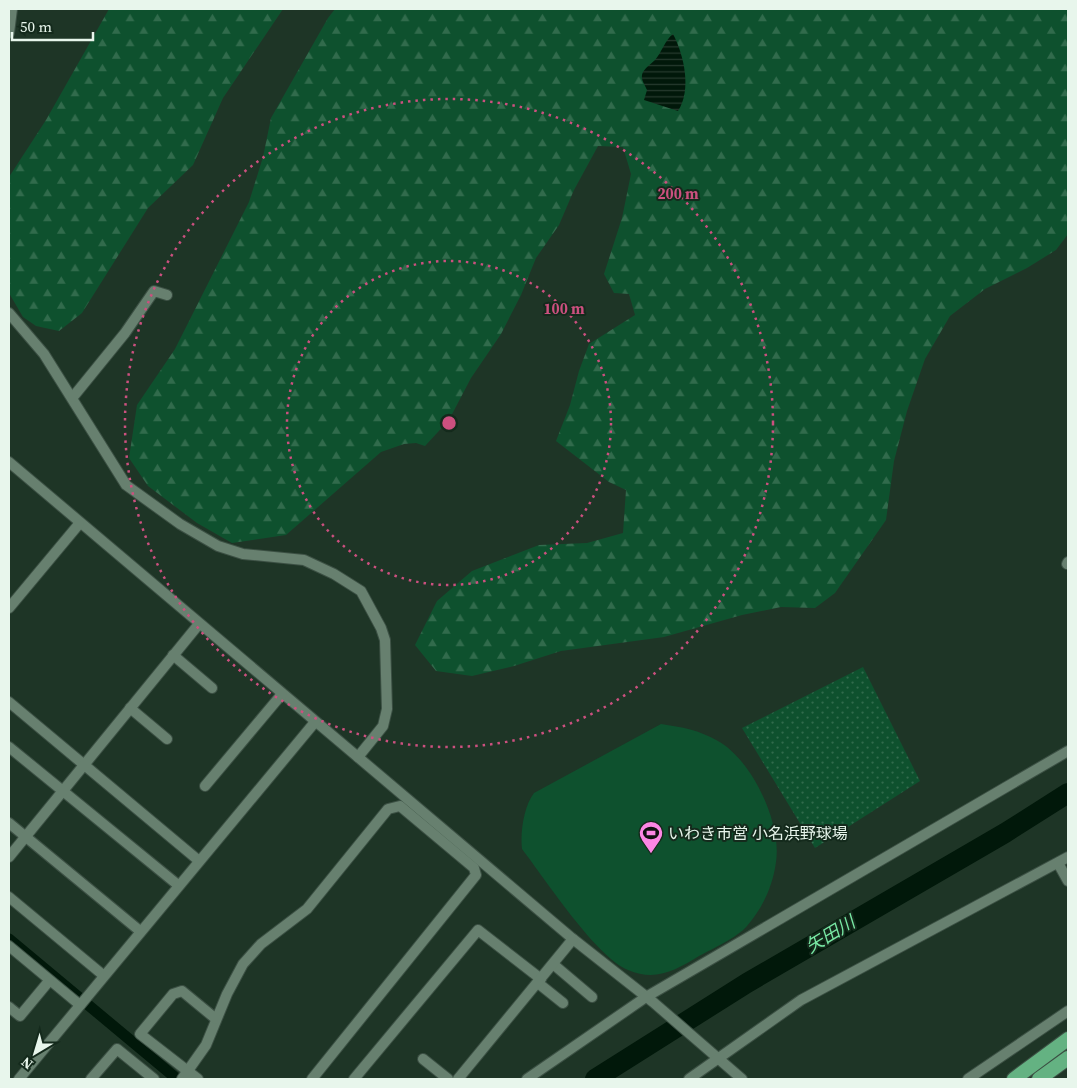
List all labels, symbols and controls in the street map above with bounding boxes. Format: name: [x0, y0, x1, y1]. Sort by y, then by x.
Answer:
scale bar: [12, 10, 94, 42]
text: 50 m: [20, 16, 52, 37]
text: 200 m: [657, 183, 699, 204]
text: 100 m: [543, 298, 585, 319]
centre of rings: [440, 414, 458, 432]
sports icon: いわき市営 小名浜野球場: [638, 820, 664, 854]
place label: いわき市営 小名浜野球場: [668, 822, 848, 844]
water label: 矢田川: [800, 908, 861, 959]
north arrow: [10, 1028, 60, 1078]
text: N: [17, 1052, 37, 1074]

